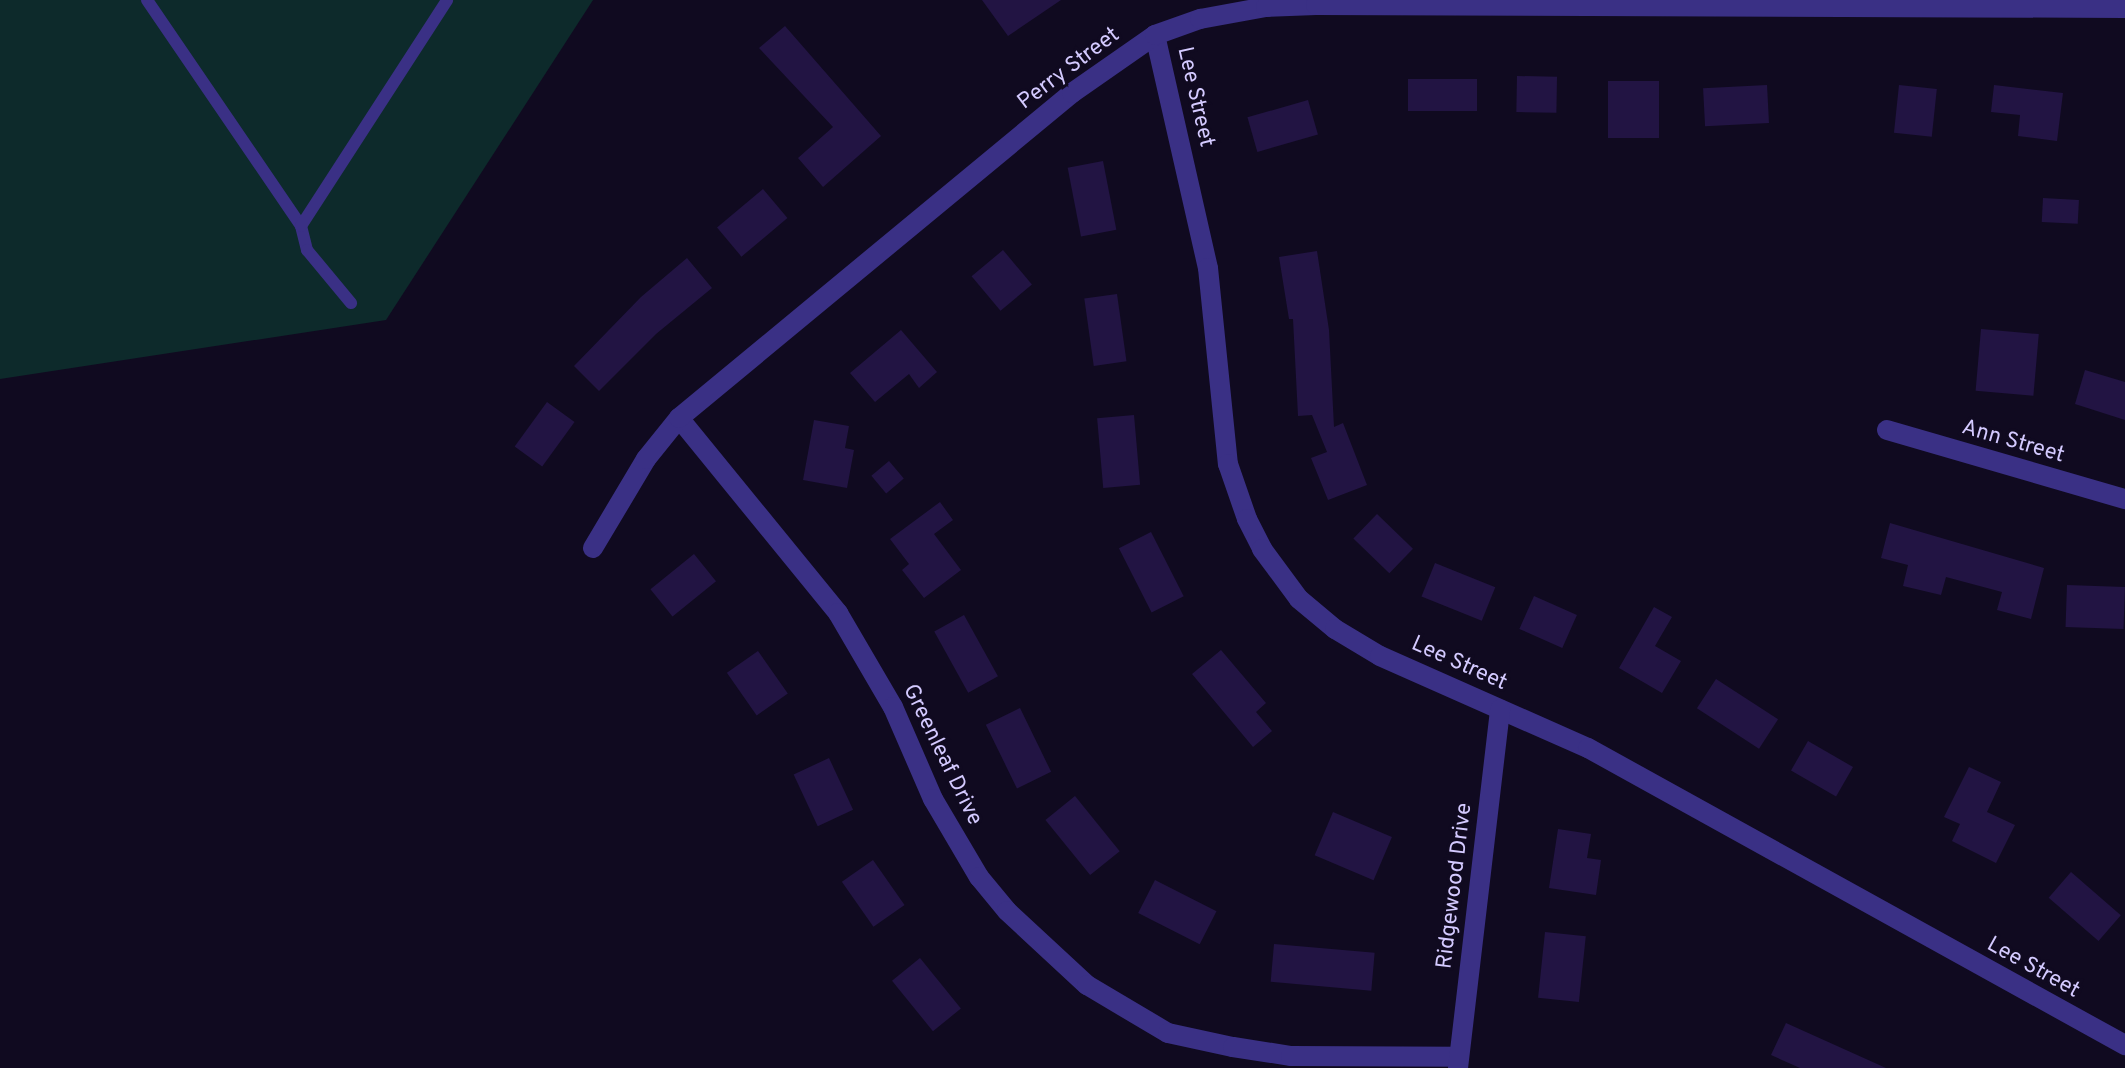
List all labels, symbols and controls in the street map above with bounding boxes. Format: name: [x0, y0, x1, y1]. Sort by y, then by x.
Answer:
street label: Perry Street: [1013, 22, 1125, 116]
street label: Lee Street: [1171, 44, 1219, 150]
street label: Ann Street: [1959, 415, 2067, 469]
street label: Lee Street: [1407, 631, 1511, 697]
street label: Greenleaf Drive: [896, 680, 988, 830]
street label: Ridgewood Drive: [1432, 802, 1478, 970]
street label: Lee Street: [1982, 932, 2084, 1004]

